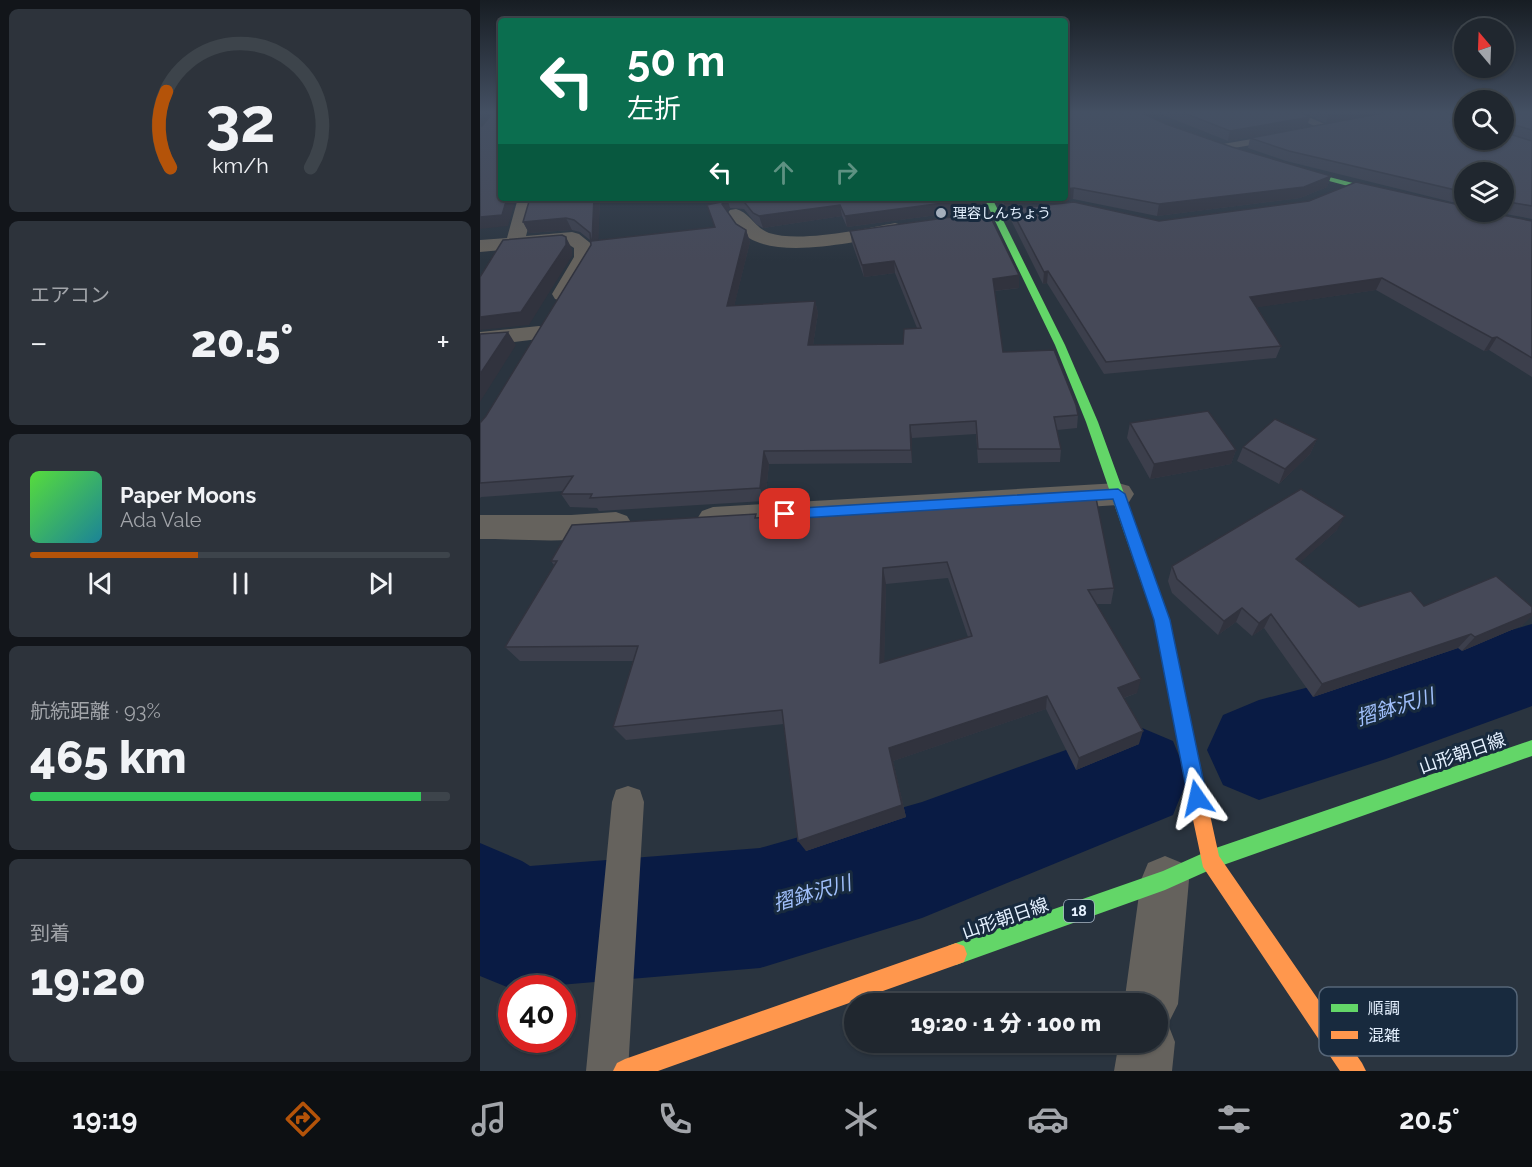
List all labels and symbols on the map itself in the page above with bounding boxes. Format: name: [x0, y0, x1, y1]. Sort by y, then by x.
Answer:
north arrow: [1454, 18, 1514, 78]
place label: 理容しんちょう: [953, 205, 1051, 221]
marker: 理容しんちょう: [934, 206, 948, 220]
pin: [759, 488, 810, 539]
water label: 摺鉢沢川: [1353, 683, 1439, 730]
street label: 山形朝日線: [1416, 728, 1508, 778]
position arrow: [1165, 766, 1229, 830]
water label: 摺鉢沢川: [770, 870, 856, 916]
street label: 山形朝日線: [959, 893, 1051, 943]
road number: 18: [1064, 900, 1094, 922]
speed limit sign: 40: [498, 975, 576, 1053]
legend: [1319, 987, 1517, 1056]
text: 順調: [1368, 999, 1400, 1018]
text: 混雑: [1368, 1026, 1400, 1045]

